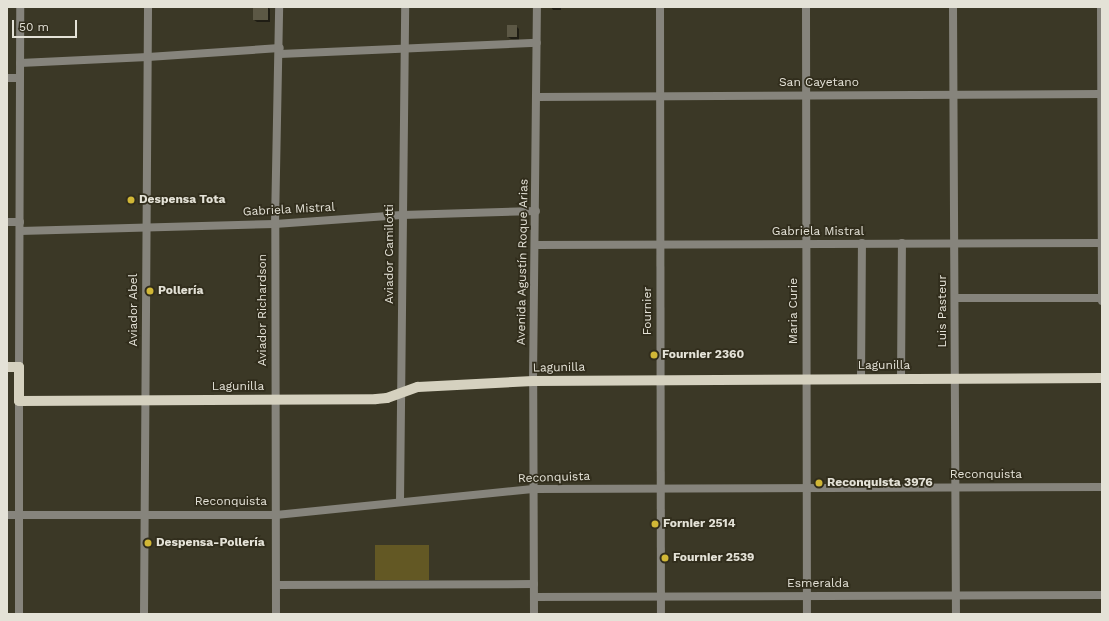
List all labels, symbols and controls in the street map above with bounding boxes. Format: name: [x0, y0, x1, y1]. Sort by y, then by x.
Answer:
scale bar: [14, 12, 79, 38]
text: 50 m: [19, 20, 49, 34]
street label: San Cayetano: [779, 76, 859, 90]
street label: Avenida Agustín Roque Arias: [514, 178, 532, 346]
place label: Despensa Tota: [139, 193, 226, 207]
marker: Despensa Tota: [126, 195, 136, 205]
street label: Gabriela Mistral: [242, 200, 336, 220]
street label: Aviador Camilotti: [383, 204, 397, 304]
street label: Gabriela Mistral: [772, 225, 864, 239]
street label: Aviador Richardson: [256, 254, 270, 366]
street label: Aviador Abel: [127, 273, 141, 347]
street label: Luis Pasteur: [936, 275, 950, 347]
street label: Maria Curie: [787, 278, 801, 344]
place label: Pollería: [158, 284, 203, 298]
marker: Pollería: [145, 286, 155, 296]
street label: Fournier: [641, 287, 655, 335]
place label: Fournier 2360: [662, 348, 744, 362]
marker: Fournier 2360: [649, 350, 659, 360]
street label: Lagunilla: [858, 359, 910, 373]
street label: Lagunilla: [533, 360, 585, 376]
street label: Lagunilla: [212, 380, 264, 394]
street label: Reconquista: [950, 468, 1022, 482]
street label: Reconquista: [518, 470, 590, 486]
place label: Reconquista 3976: [827, 476, 933, 490]
marker: Reconquista 3976: [814, 478, 824, 488]
street label: Reconquista: [195, 495, 267, 509]
place label: Fornier 2514: [663, 517, 736, 531]
marker: Fornier 2514: [650, 519, 660, 529]
place label: Despensa-Pollería: [156, 536, 265, 550]
marker: Despensa-Pollería: [143, 538, 153, 548]
place label: Fournier 2539: [673, 551, 755, 565]
marker: Fournier 2539: [660, 553, 670, 563]
street label: Esmeralda: [787, 577, 849, 591]

